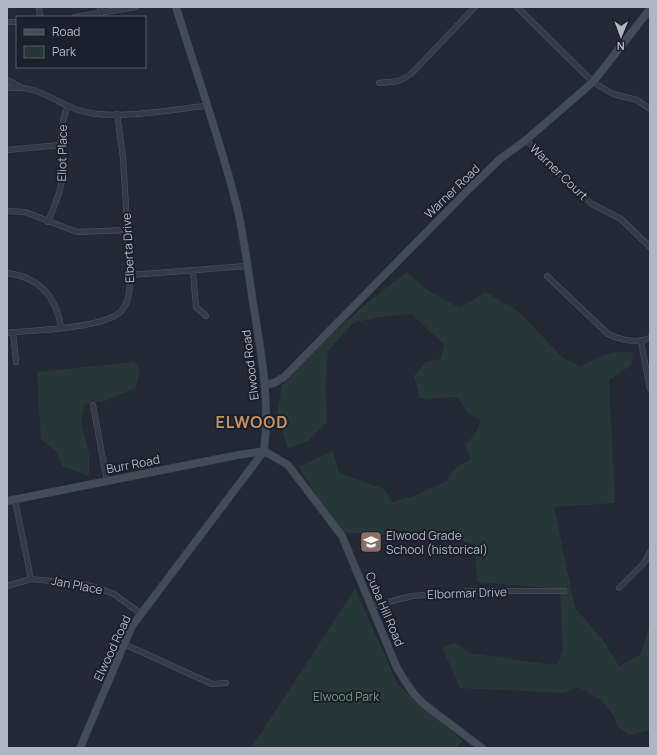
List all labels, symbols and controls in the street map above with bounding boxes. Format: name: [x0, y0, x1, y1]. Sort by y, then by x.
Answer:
legend: [16, 16, 146, 68]
north arrow: [601, 16, 641, 56]
text: Road: [52, 23, 80, 40]
text: N: [617, 39, 625, 54]
text: Park: [52, 43, 77, 60]
street label: Eliot Place: [53, 124, 71, 182]
street label: Warner Court: [526, 140, 592, 204]
street label: Warner Road: [421, 160, 483, 222]
street label: Elberta Drive: [118, 213, 138, 283]
street label: Elwood Road: [237, 329, 263, 401]
district label: ELWOOD: [215, 411, 289, 433]
street label: Burr Road: [105, 451, 161, 477]
place label: Elwood Grade School (historical): [386, 527, 488, 558]
school or university icon: Elwood Grade School (historical): [358, 529, 384, 555]
street label: Cuba Hill Road: [362, 569, 408, 649]
street label: Jan Place: [50, 572, 104, 598]
street label: Elbormar Drive: [427, 583, 507, 603]
street label: Elwood Road: [89, 612, 135, 684]
park label: Elwood Park: [313, 688, 380, 705]

